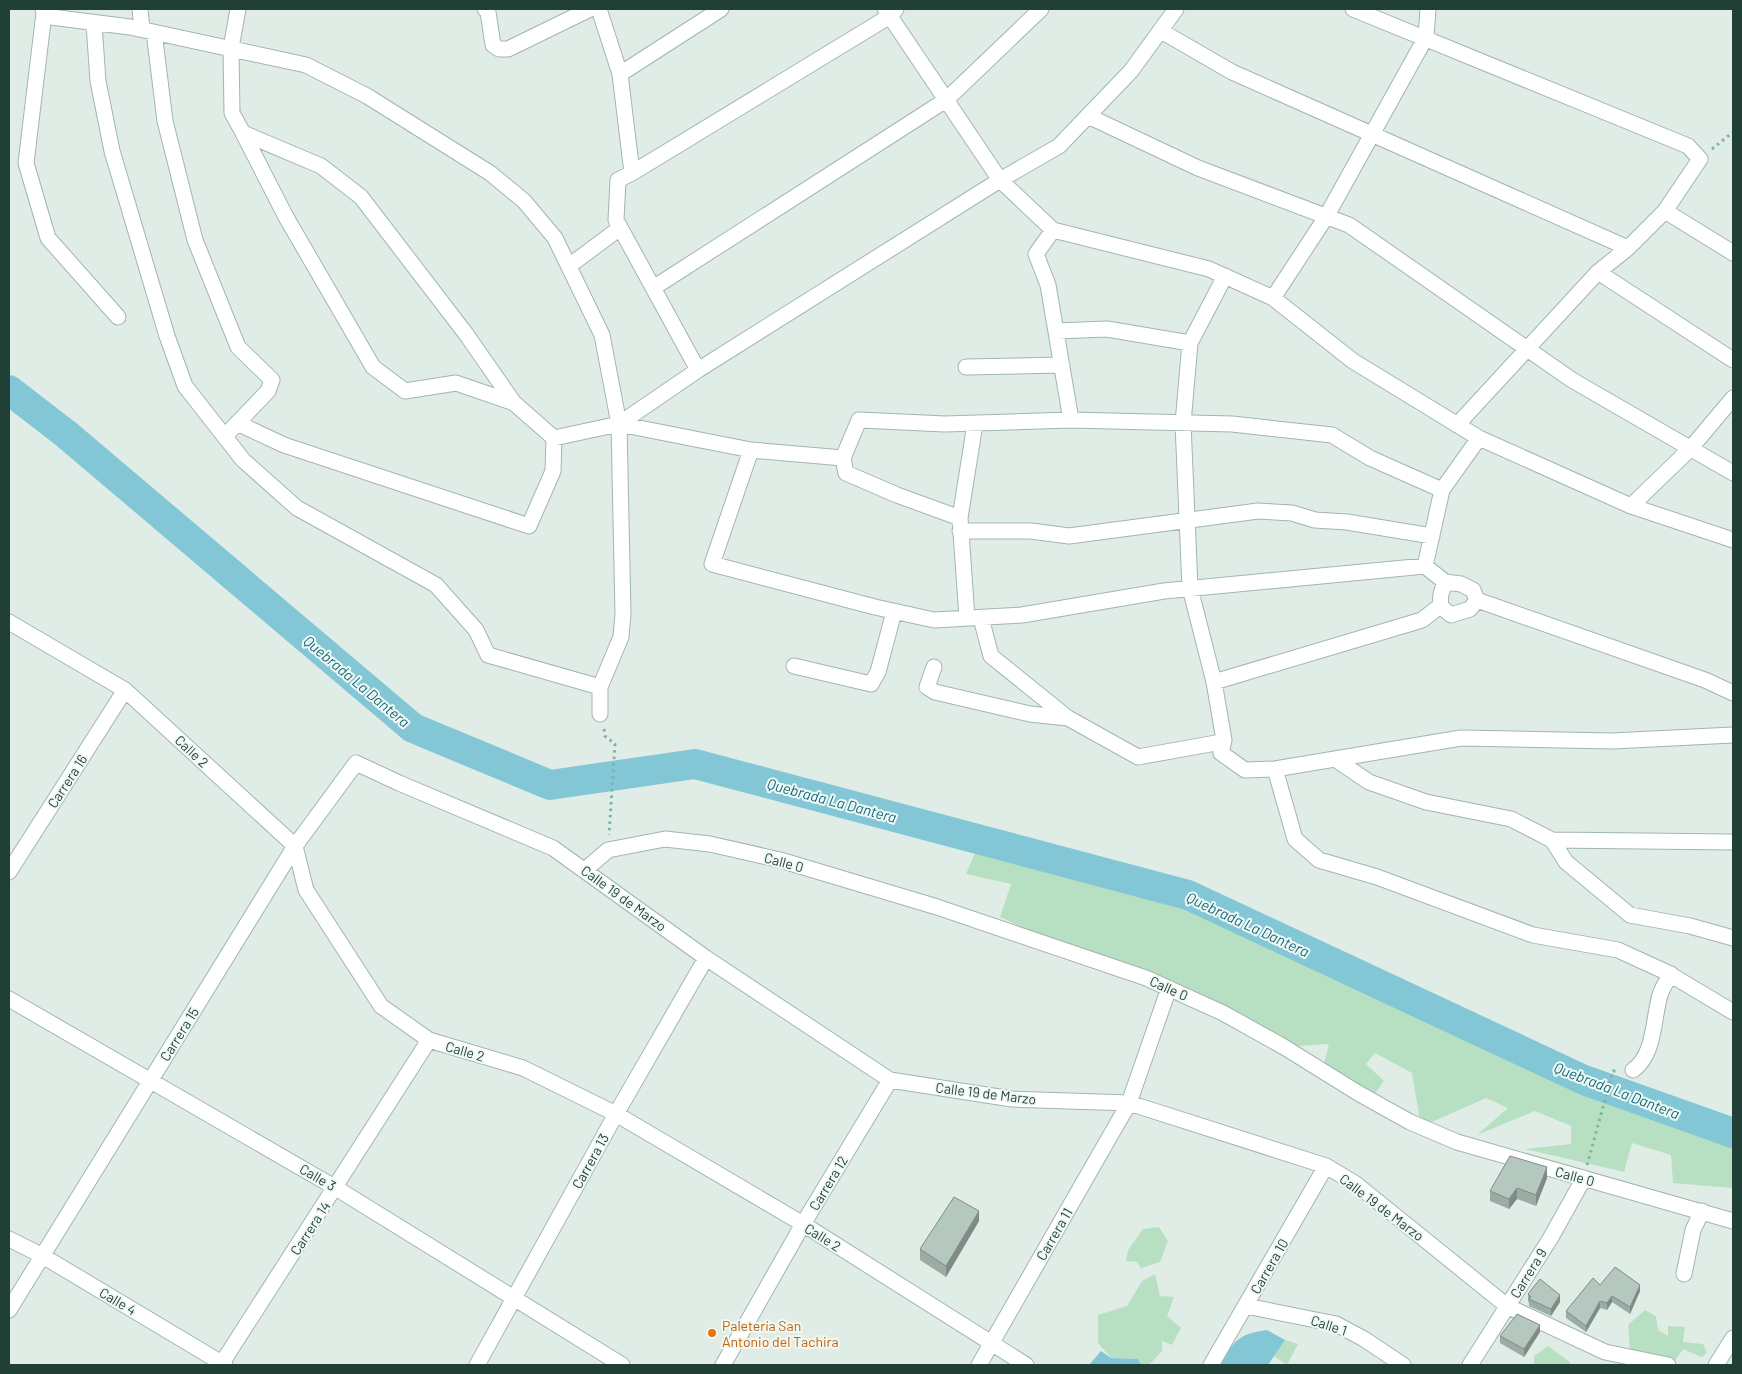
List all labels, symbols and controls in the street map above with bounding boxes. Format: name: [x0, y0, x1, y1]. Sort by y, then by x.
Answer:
water label: Quebrada La Dantera: [300, 631, 414, 731]
street label: Calle 2: [172, 731, 212, 771]
street label: Carrera 16: [43, 751, 91, 811]
water label: Quebrada La Dantera: [765, 774, 899, 826]
street label: Calle 0: [762, 849, 806, 875]
street label: Calle 19 de Marzo: [578, 861, 670, 935]
water label: Quebrada La Dantera: [1184, 888, 1312, 960]
street label: Calle 0: [1147, 972, 1191, 1004]
street label: Carrera 15: [156, 1004, 202, 1064]
street label: Calle 2: [444, 1037, 486, 1065]
water label: Quebrada La Dantera: [1552, 1058, 1682, 1122]
street label: Calle 19 de Marzo: [935, 1078, 1037, 1108]
street label: Carrera 13: [568, 1131, 612, 1191]
street label: Carrera 12: [805, 1153, 851, 1213]
street label: Calle 3: [297, 1160, 339, 1194]
street label: Calle 0: [1553, 1163, 1597, 1189]
street label: Calle 19 de Marzo: [1336, 1170, 1428, 1244]
street label: Carrera 14: [286, 1198, 334, 1258]
street label: Carrera 11: [1032, 1205, 1076, 1263]
street label: Calle 2: [802, 1219, 844, 1255]
street label: Carrera 10: [1246, 1235, 1292, 1297]
street label: Carrera 9: [1506, 1245, 1550, 1301]
street label: Calle 4: [96, 1283, 140, 1319]
street label: Calle 1: [1309, 1311, 1349, 1339]
place label: Paletería San Antonio del Tachira: [722, 1317, 839, 1350]
marker: Paletería San Antonio del Tachira: [706, 1327, 718, 1339]

